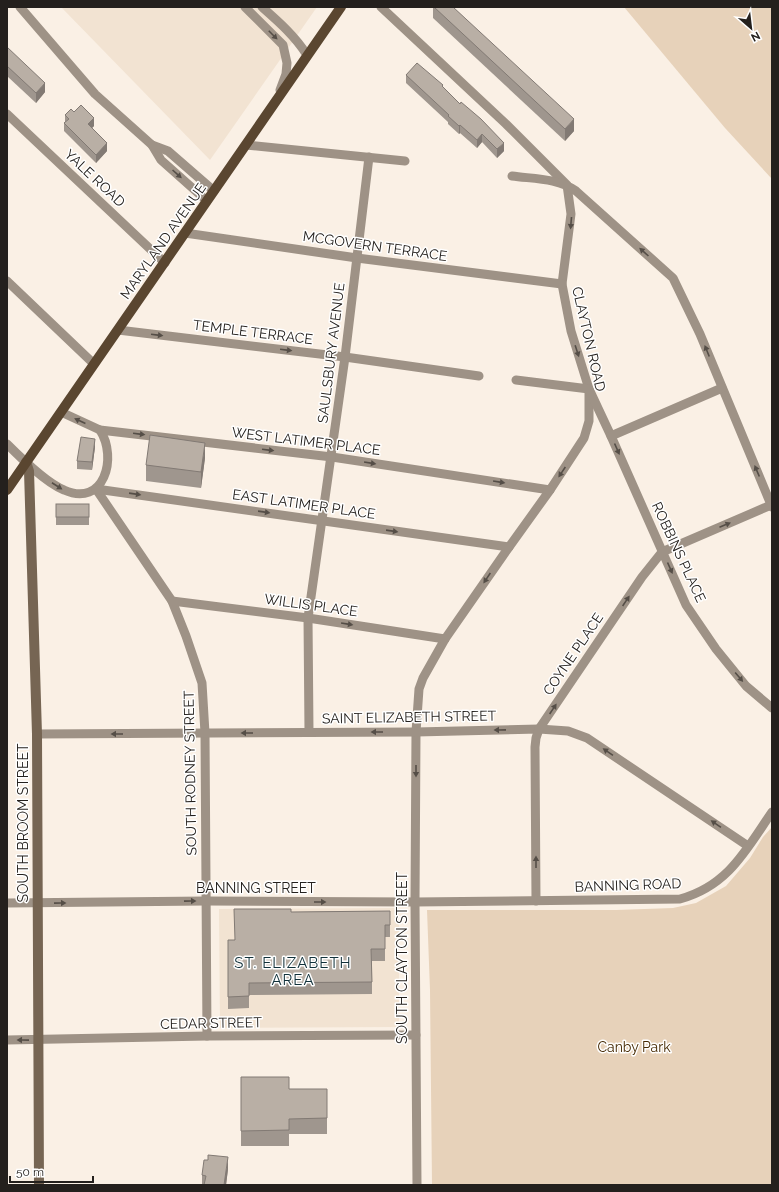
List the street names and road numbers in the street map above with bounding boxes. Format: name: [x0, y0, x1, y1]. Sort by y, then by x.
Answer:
street label: YALE ROAD: [62, 146, 128, 210]
street label: MARYLAND AVENUE: [117, 180, 209, 302]
street label: MCGOVERN TERRACE: [302, 228, 448, 264]
street label: SAULSBURY AVENUE: [314, 282, 348, 424]
street label: CLAYTON ROAD: [569, 285, 609, 393]
street label: TEMPLE TERRACE: [192, 317, 314, 347]
street label: WEST LATIMER PLACE: [231, 424, 381, 458]
street label: EAST LATIMER PLACE: [231, 486, 377, 522]
street label: ROBBINS PLACE: [649, 499, 709, 605]
street label: WILLIS PLACE: [263, 591, 359, 619]
street label: COYNE PLACE: [540, 610, 606, 698]
street label: SOUTH RODNEY STREET: [181, 690, 199, 856]
street label: SAINT ELIZABETH STREET: [322, 707, 497, 727]
street label: SOUTH BROOM STREET: [15, 743, 31, 903]
street label: SOUTH CLAYTON STREET: [394, 871, 410, 1044]
street label: BANNING ROAD: [574, 875, 682, 895]
street label: BANNING STREET: [196, 880, 316, 896]
street label: CEDAR STREET: [160, 1014, 262, 1032]

